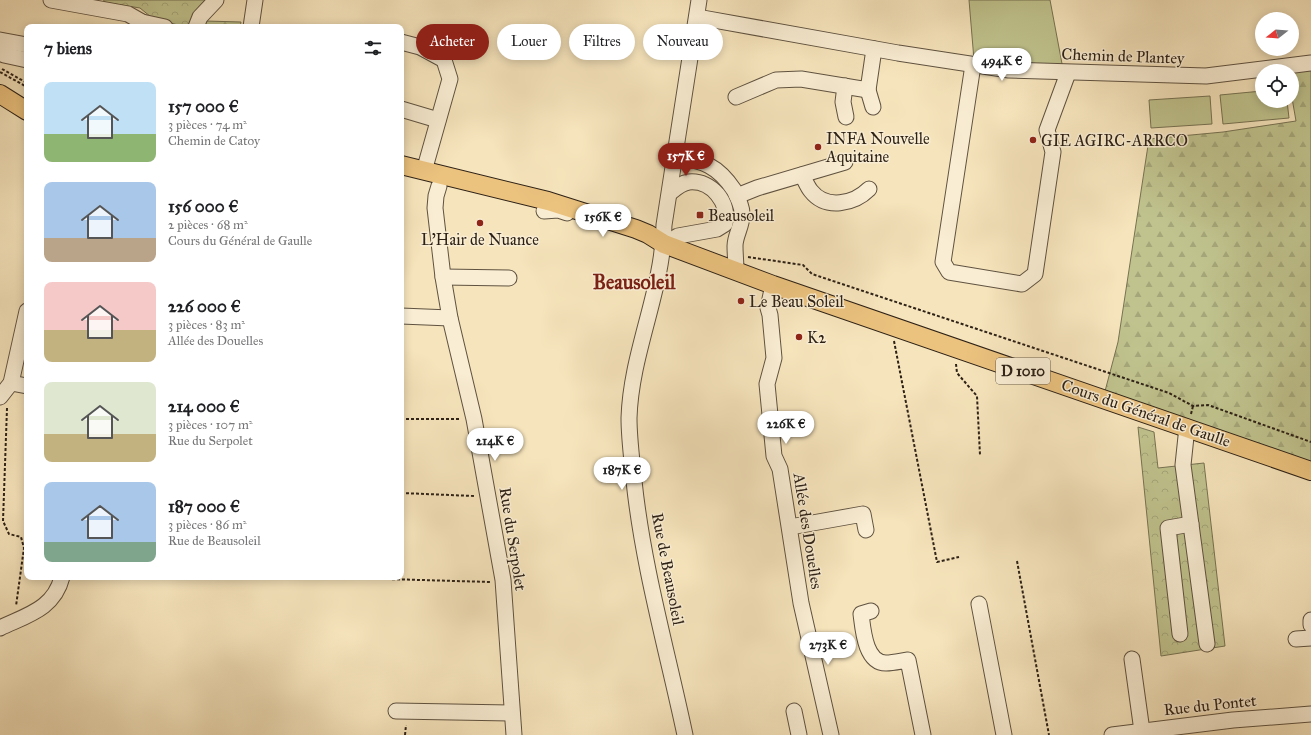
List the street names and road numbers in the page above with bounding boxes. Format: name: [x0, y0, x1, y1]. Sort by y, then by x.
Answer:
street label: Chemin de Plantey: [1061, 44, 1185, 68]
road number: D 1010: [996, 358, 1050, 384]
street label: Cours du Général de Gaulle: [1059, 375, 1233, 451]
street label: Allée des Douelles: [789, 471, 827, 591]
street label: Rue du Serpolet: [495, 486, 531, 592]
street label: Rue de Beausoleil: [648, 511, 688, 627]
street label: Rue du Pontet: [1163, 691, 1258, 719]

